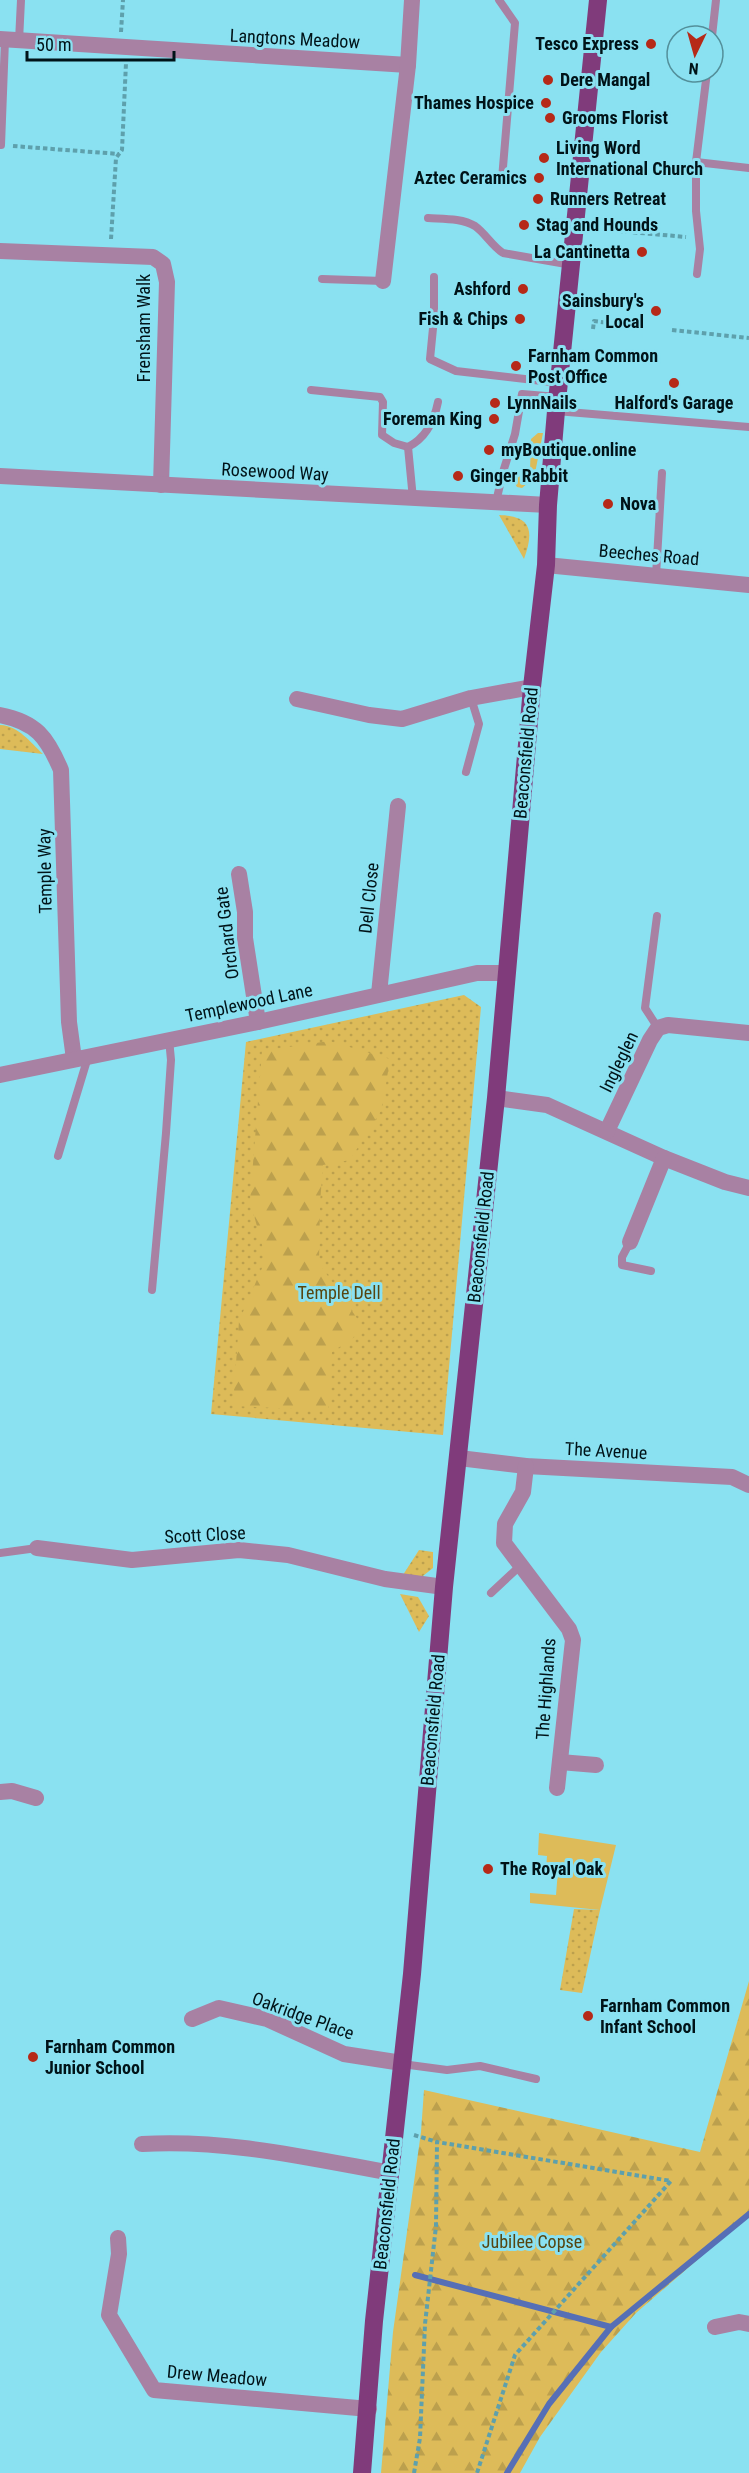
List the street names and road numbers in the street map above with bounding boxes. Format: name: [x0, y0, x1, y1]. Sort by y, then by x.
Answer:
street label: Langtons Meadow: [229, 25, 361, 52]
street label: Frensham Walk: [133, 274, 154, 382]
street label: Rosewood Way: [221, 458, 330, 485]
street label: Beeches Road: [598, 540, 700, 569]
street label: Beaconsfield Road: [509, 686, 542, 820]
street label: Temple Way: [33, 828, 56, 914]
street label: Dell Close: [354, 861, 383, 934]
street label: Orchard Gate: [210, 886, 243, 981]
street label: Templewood Lane: [184, 979, 314, 1026]
street label: Ingleglen: [595, 1028, 642, 1096]
street label: Beaconsfield Road: [463, 1170, 498, 1304]
street label: The Avenue: [564, 1438, 648, 1463]
street label: Scott Close: [164, 1522, 246, 1547]
street label: The Highlands: [531, 1637, 560, 1741]
street label: Beaconsfield Road: [416, 1653, 449, 1787]
street label: Oakridge Place: [249, 1987, 357, 2044]
street label: Beaconsfield Road: [369, 2137, 404, 2271]
street label: Drew Meadow: [166, 2361, 268, 2390]

